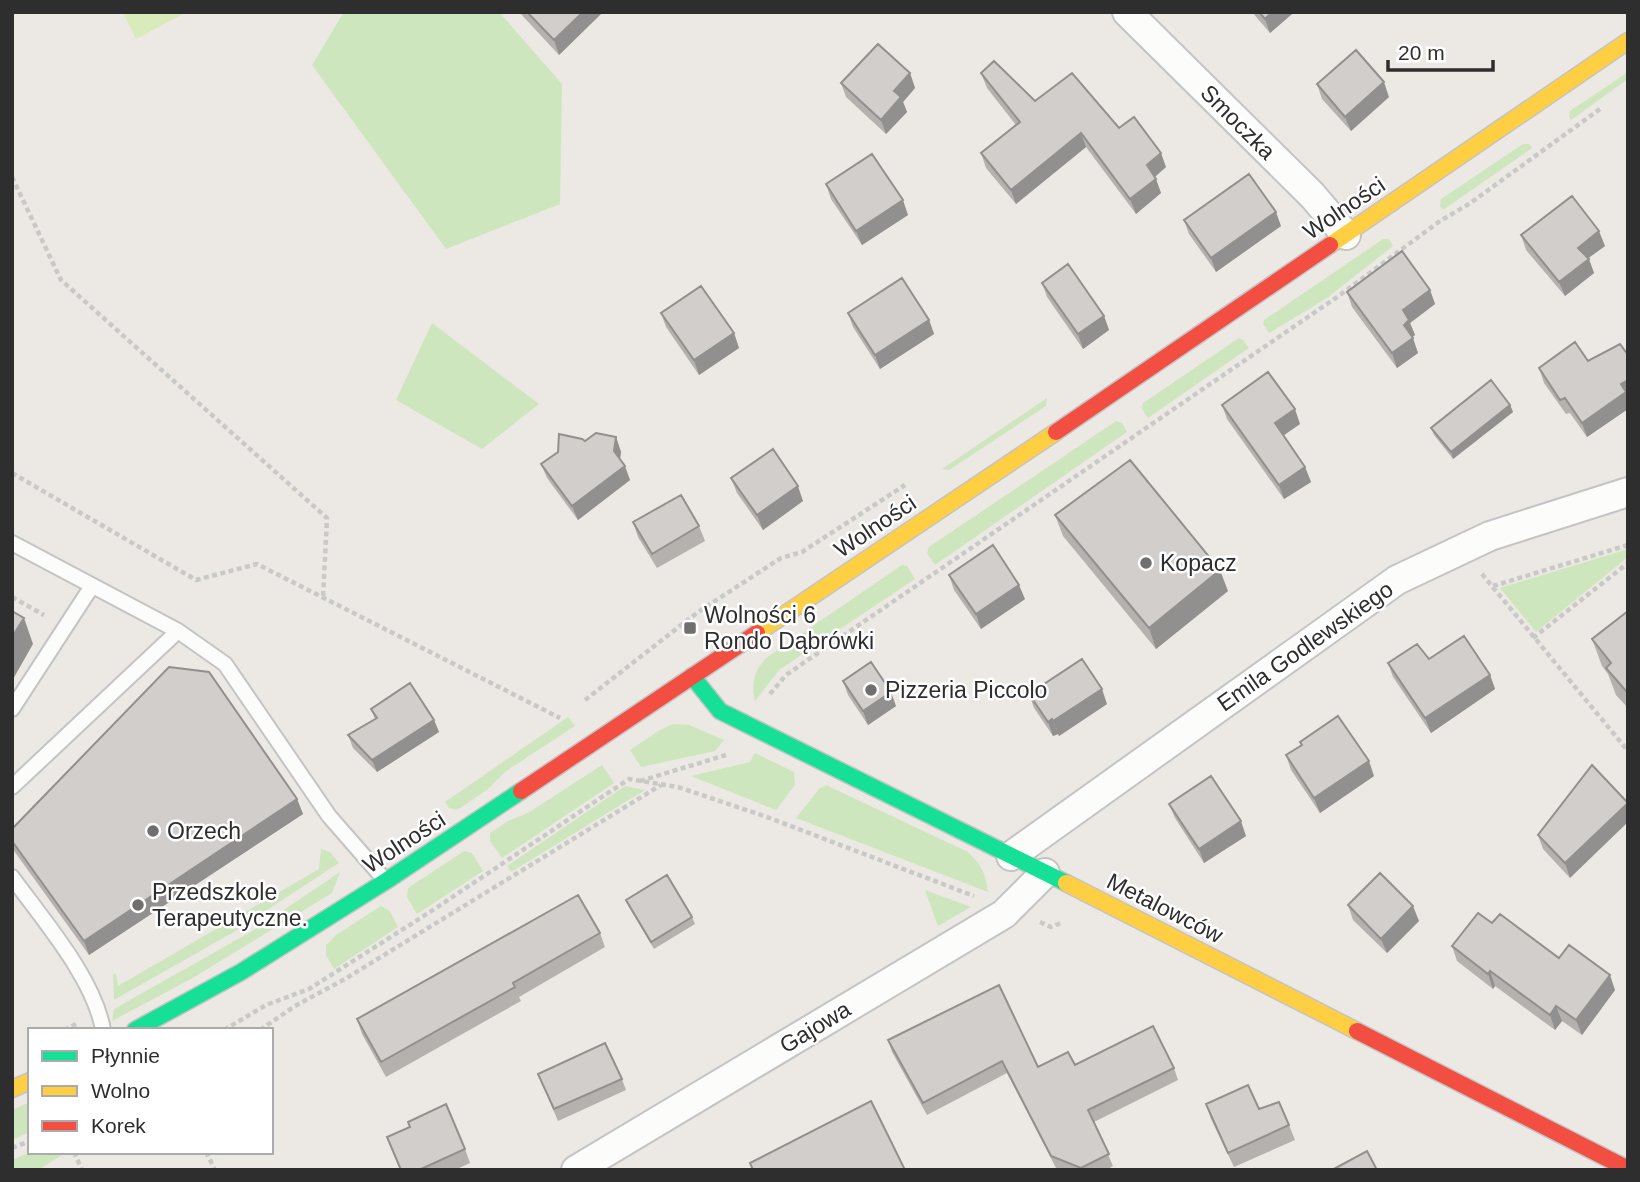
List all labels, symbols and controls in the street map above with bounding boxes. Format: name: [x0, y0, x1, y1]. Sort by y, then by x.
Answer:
scale bar: [1388, 28, 1493, 72]
text: 20 m: [1398, 41, 1445, 64]
street label: Smoczka: [1195, 79, 1281, 165]
street label: Wolności: [1298, 171, 1390, 245]
street label: Wolności: [829, 489, 921, 563]
place label: Kopacz: [1160, 550, 1237, 576]
marker: Kopacz: [1138, 555, 1154, 571]
street label: Emila Godlewskiego: [1212, 576, 1398, 716]
place label: Wolności 6 Rondo Dąbrówki: [704, 602, 874, 654]
marker: Wolności 6 Rondo Dąbrówki: [682, 620, 698, 636]
place label: Pizzeria Piccolo: [885, 677, 1047, 703]
marker: Pizzeria Piccolo: [863, 682, 879, 698]
street label: Wolności: [358, 806, 450, 878]
place label: Orzech: [167, 818, 241, 844]
marker: Orzech: [145, 823, 161, 839]
street label: Metalowców: [1103, 868, 1228, 948]
place label: Przedszkole Terapeutyczne.: [152, 879, 308, 931]
marker: Przedszkole Terapeutyczne.: [130, 897, 146, 913]
street label: Gajowa: [775, 996, 855, 1058]
legend: [28, 1028, 273, 1154]
text: Płynnie: [91, 1044, 160, 1067]
text: Wolno: [91, 1079, 150, 1102]
text: Korek: [91, 1114, 146, 1137]

